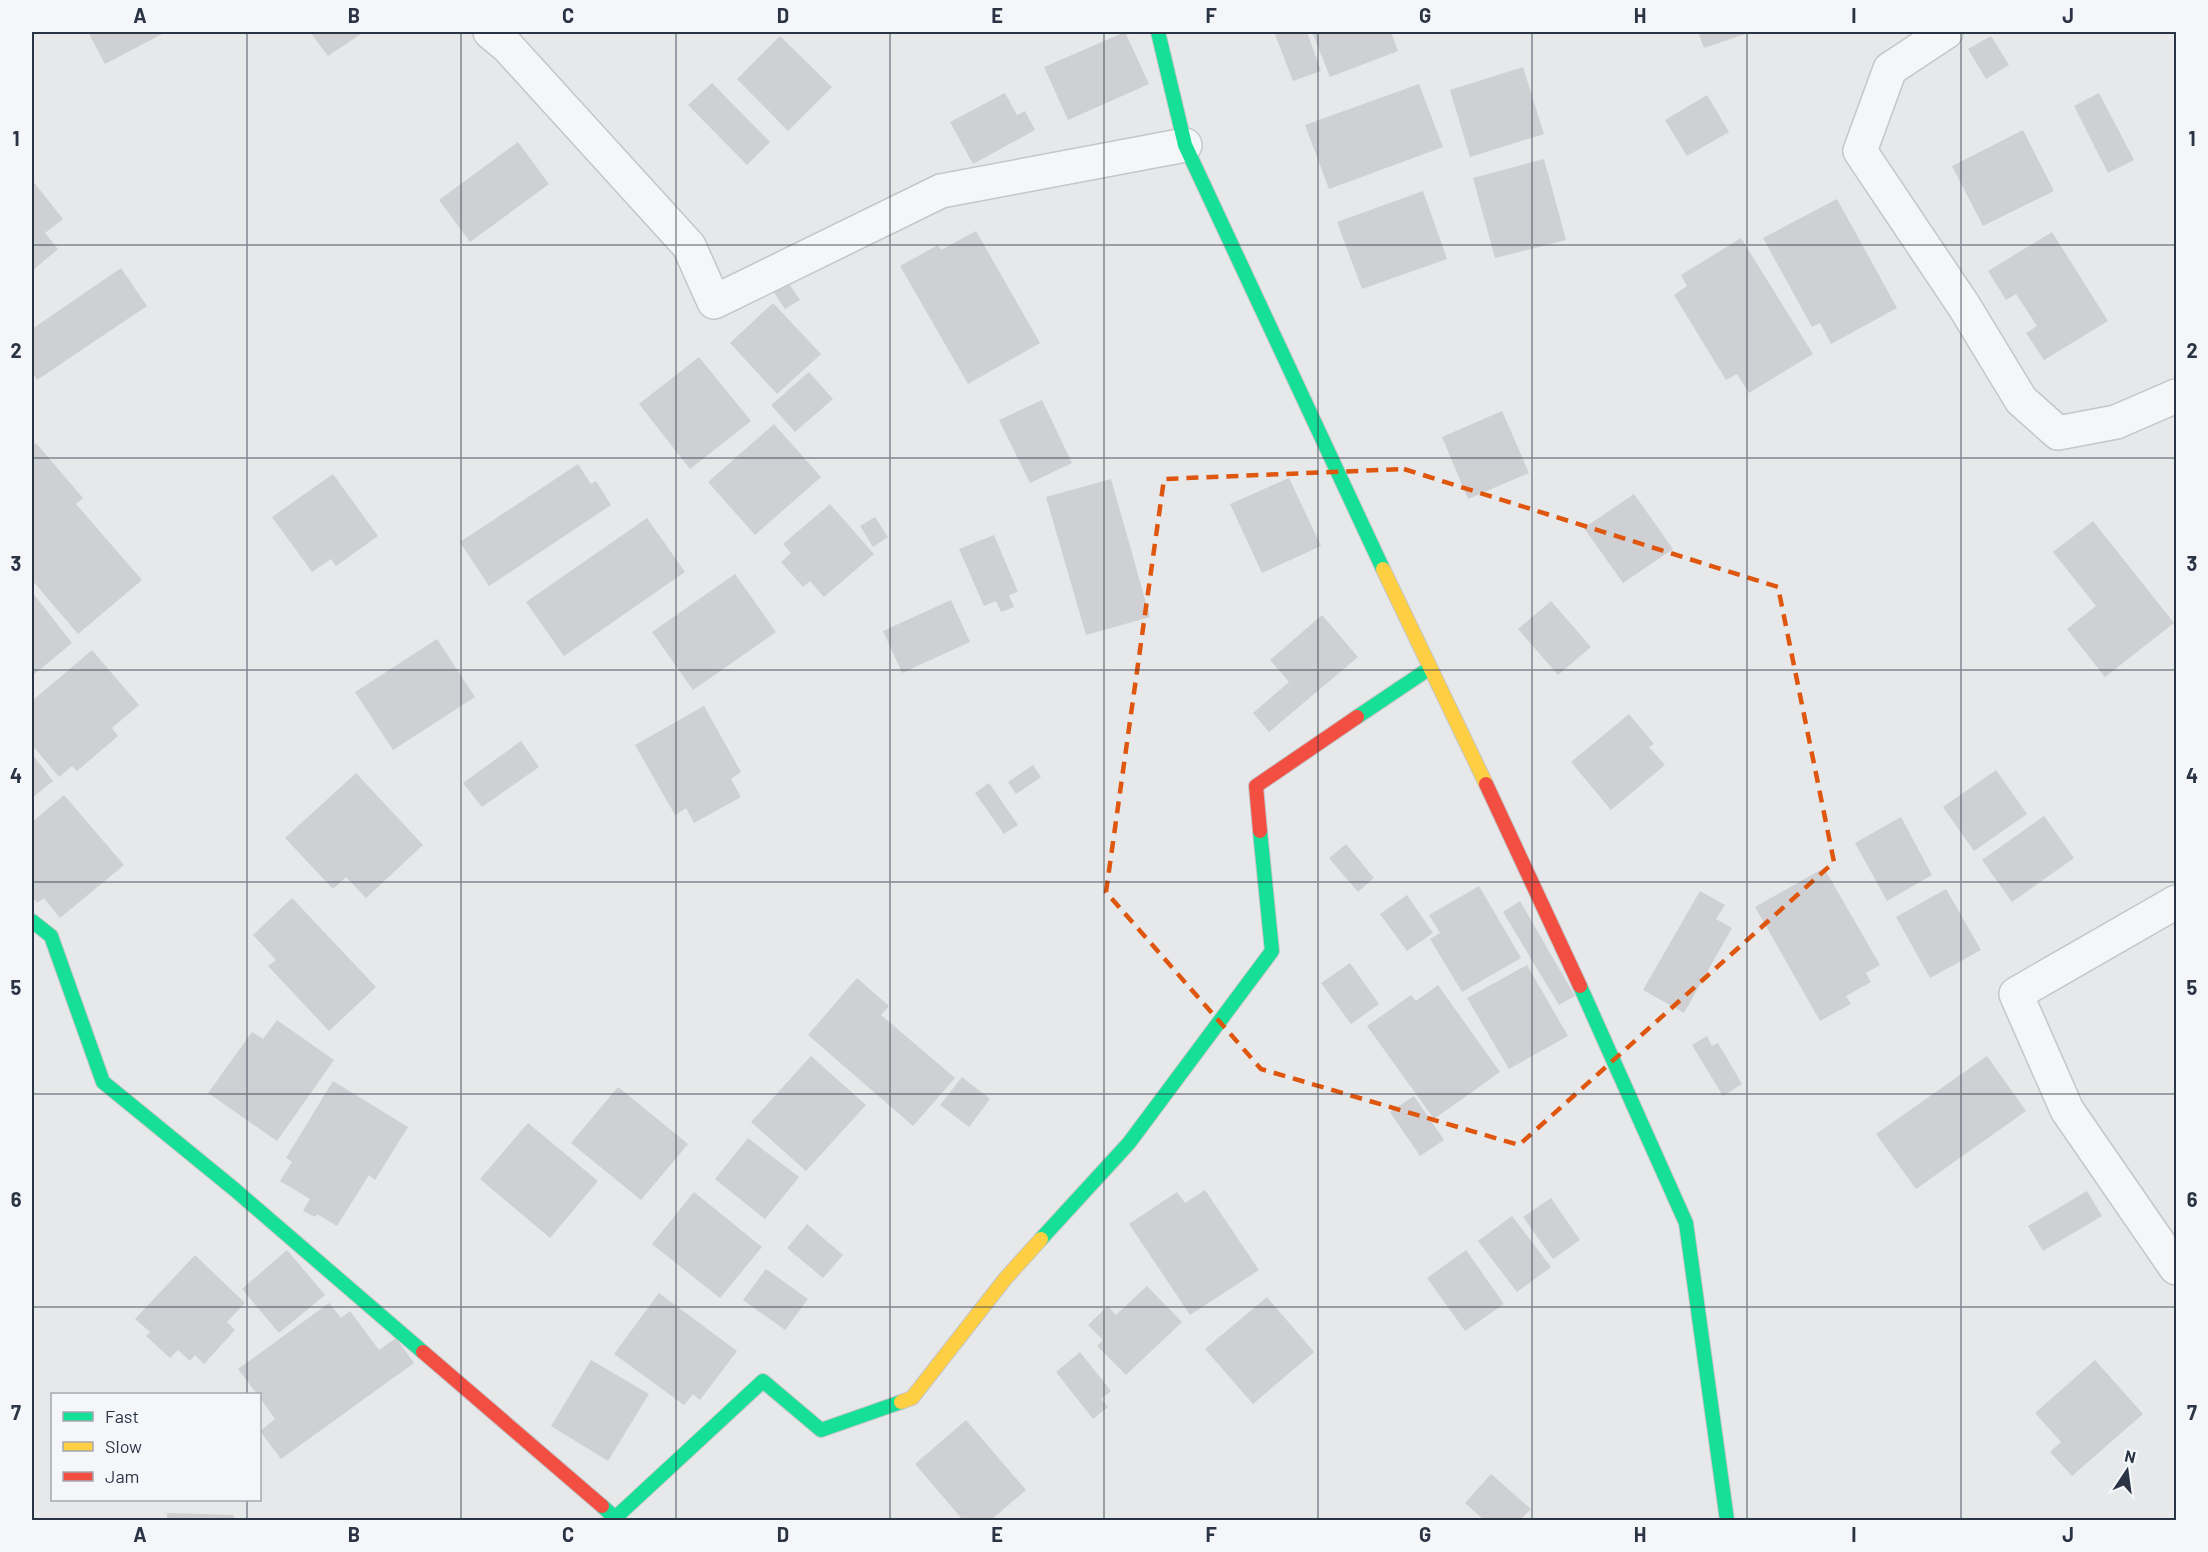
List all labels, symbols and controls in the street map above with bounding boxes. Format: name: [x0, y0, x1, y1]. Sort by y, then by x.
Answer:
text: A: [133, 3, 147, 27]
text: B: [348, 3, 360, 27]
text: C: [562, 3, 574, 27]
text: D: [777, 3, 789, 27]
text: E: [991, 3, 1003, 27]
text: F: [1205, 3, 1217, 27]
text: G: [1419, 3, 1431, 27]
text: H: [1634, 3, 1646, 27]
text: I: [1851, 3, 1857, 27]
text: J: [2062, 3, 2074, 27]
text: 1: [12, 126, 20, 150]
text: 1: [2188, 126, 2196, 150]
text: 2: [10, 338, 22, 362]
text: 2: [2186, 338, 2198, 362]
text: 3: [11, 551, 21, 575]
text: 3: [2187, 551, 2197, 575]
text: 4: [10, 763, 22, 787]
text: 4: [2186, 763, 2198, 787]
text: 5: [11, 975, 22, 999]
text: 5: [2187, 975, 2198, 999]
text: 6: [11, 1187, 22, 1211]
text: 6: [2187, 1187, 2198, 1211]
legend: [51, 1393, 261, 1501]
text: 7: [11, 1400, 21, 1424]
text: 7: [2187, 1400, 2197, 1424]
text: Fast: [105, 1405, 139, 1427]
text: Slow: [105, 1435, 142, 1457]
north arrow: [2097, 1441, 2157, 1501]
text: N: [2123, 1445, 2138, 1466]
text: Jam: [105, 1465, 139, 1487]
text: A: [133, 1522, 147, 1546]
text: B: [348, 1522, 360, 1546]
text: C: [562, 1522, 574, 1546]
text: D: [777, 1522, 789, 1546]
text: E: [991, 1522, 1003, 1546]
text: F: [1205, 1522, 1217, 1546]
text: G: [1419, 1522, 1431, 1546]
text: H: [1634, 1522, 1646, 1546]
text: I: [1851, 1522, 1857, 1546]
text: J: [2062, 1522, 2074, 1546]

